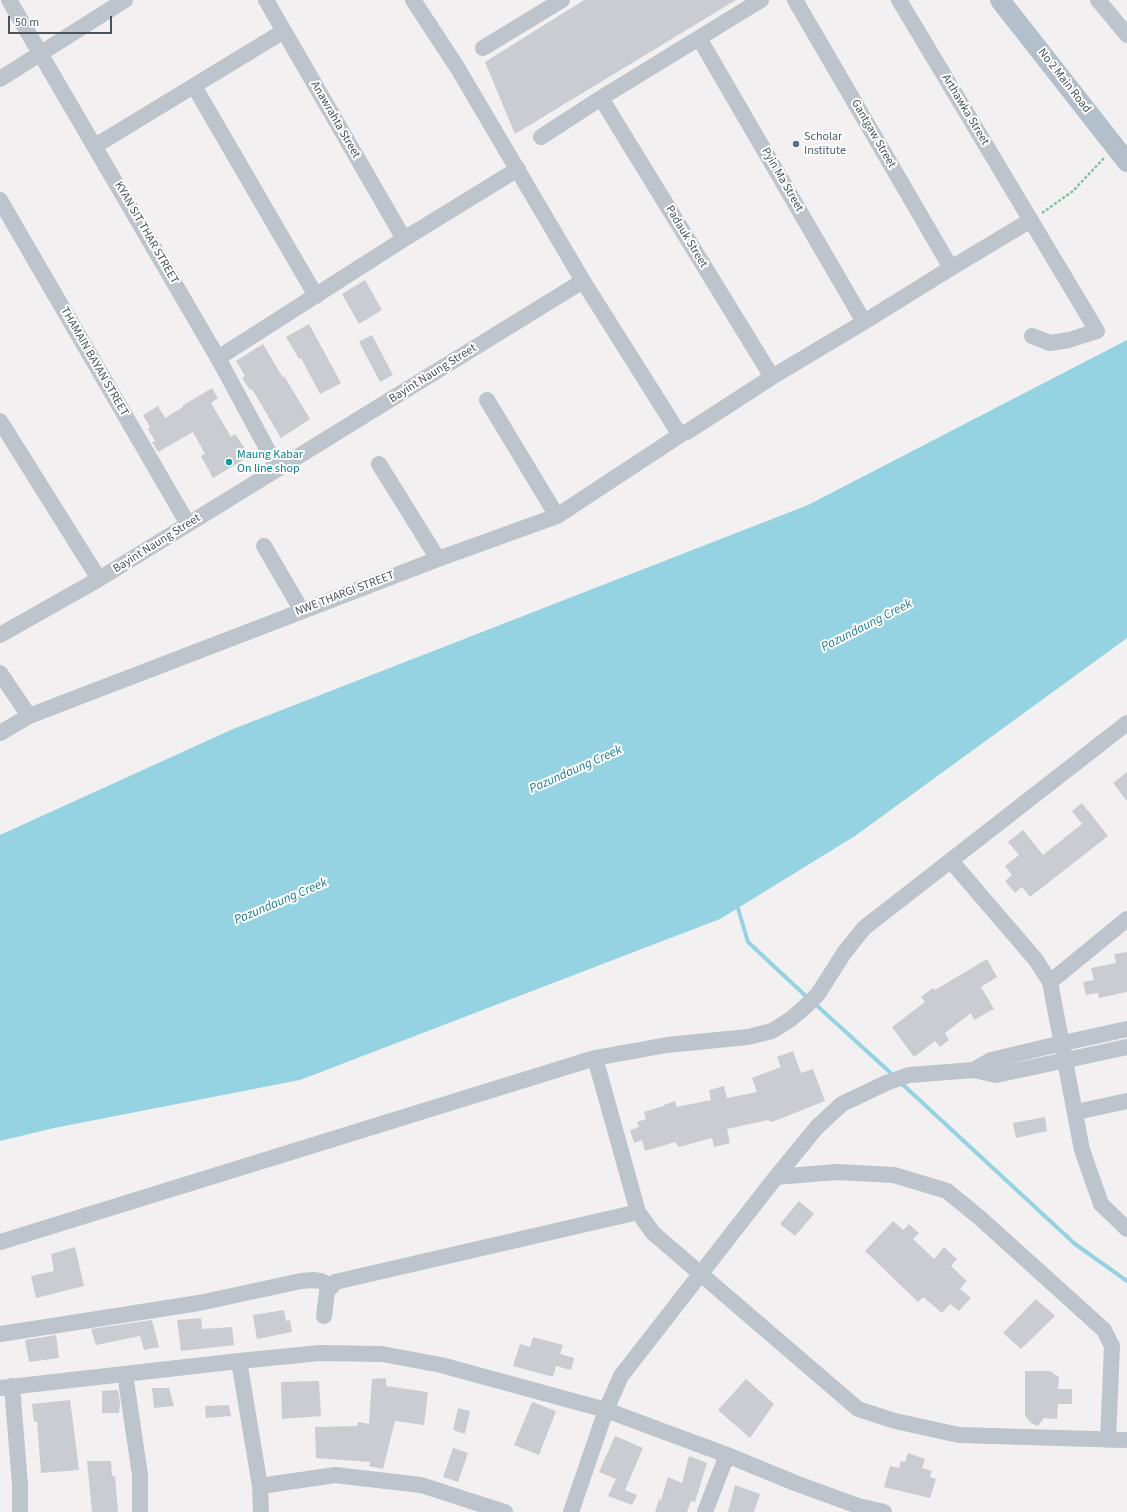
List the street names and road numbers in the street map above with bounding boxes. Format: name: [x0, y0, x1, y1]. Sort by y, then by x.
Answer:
street label: No 2 Main Road: [1034, 46, 1094, 116]
street label: Arthawka Street: [938, 72, 992, 148]
street label: Anawrahta Street: [307, 79, 363, 161]
street label: Gantgaw Street: [848, 97, 898, 171]
street label: Pyin Ma Street: [758, 145, 806, 215]
street label: KYAN SIT THAR STREET: [111, 179, 181, 287]
street label: Padauk Street: [662, 203, 710, 271]
street label: THAMAIN BAYAN STREET: [57, 305, 131, 419]
street label: Bayint Naung Street: [387, 341, 479, 407]
street label: Bayint Naung Street: [111, 511, 203, 577]
street label: NWE THARGI STREET: [293, 568, 397, 620]

